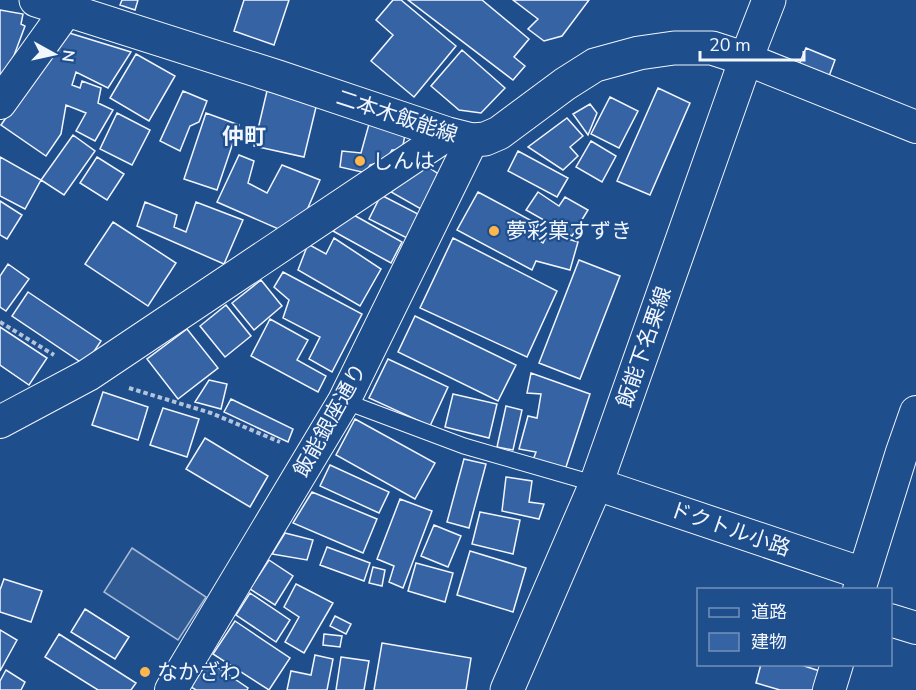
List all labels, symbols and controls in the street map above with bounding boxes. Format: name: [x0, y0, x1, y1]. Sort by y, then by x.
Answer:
north arrow: [24, 24, 84, 84]
scale bar: [700, 24, 804, 62]
text: 20 m: [709, 33, 751, 57]
text: N: [56, 48, 80, 63]
street label: 二本木飯能線: [333, 83, 461, 149]
district label: 仲町: [222, 122, 266, 152]
place label: しんは: [372, 147, 435, 175]
marker: しんは: [353, 154, 367, 168]
place label: 夢彩菓すずき: [506, 217, 632, 245]
marker: 夢彩菓すずき: [487, 224, 501, 238]
street label: 飯能下名栗線: [610, 283, 678, 411]
street label: 飯能銀座通り: [287, 358, 373, 482]
street label: ドクトル小路: [666, 495, 794, 563]
legend: [697, 588, 892, 666]
text: 道路: [751, 600, 787, 624]
text: 建物: [751, 630, 787, 654]
place label: なかざわ: [157, 658, 241, 686]
marker: なかざわ: [138, 665, 152, 679]

